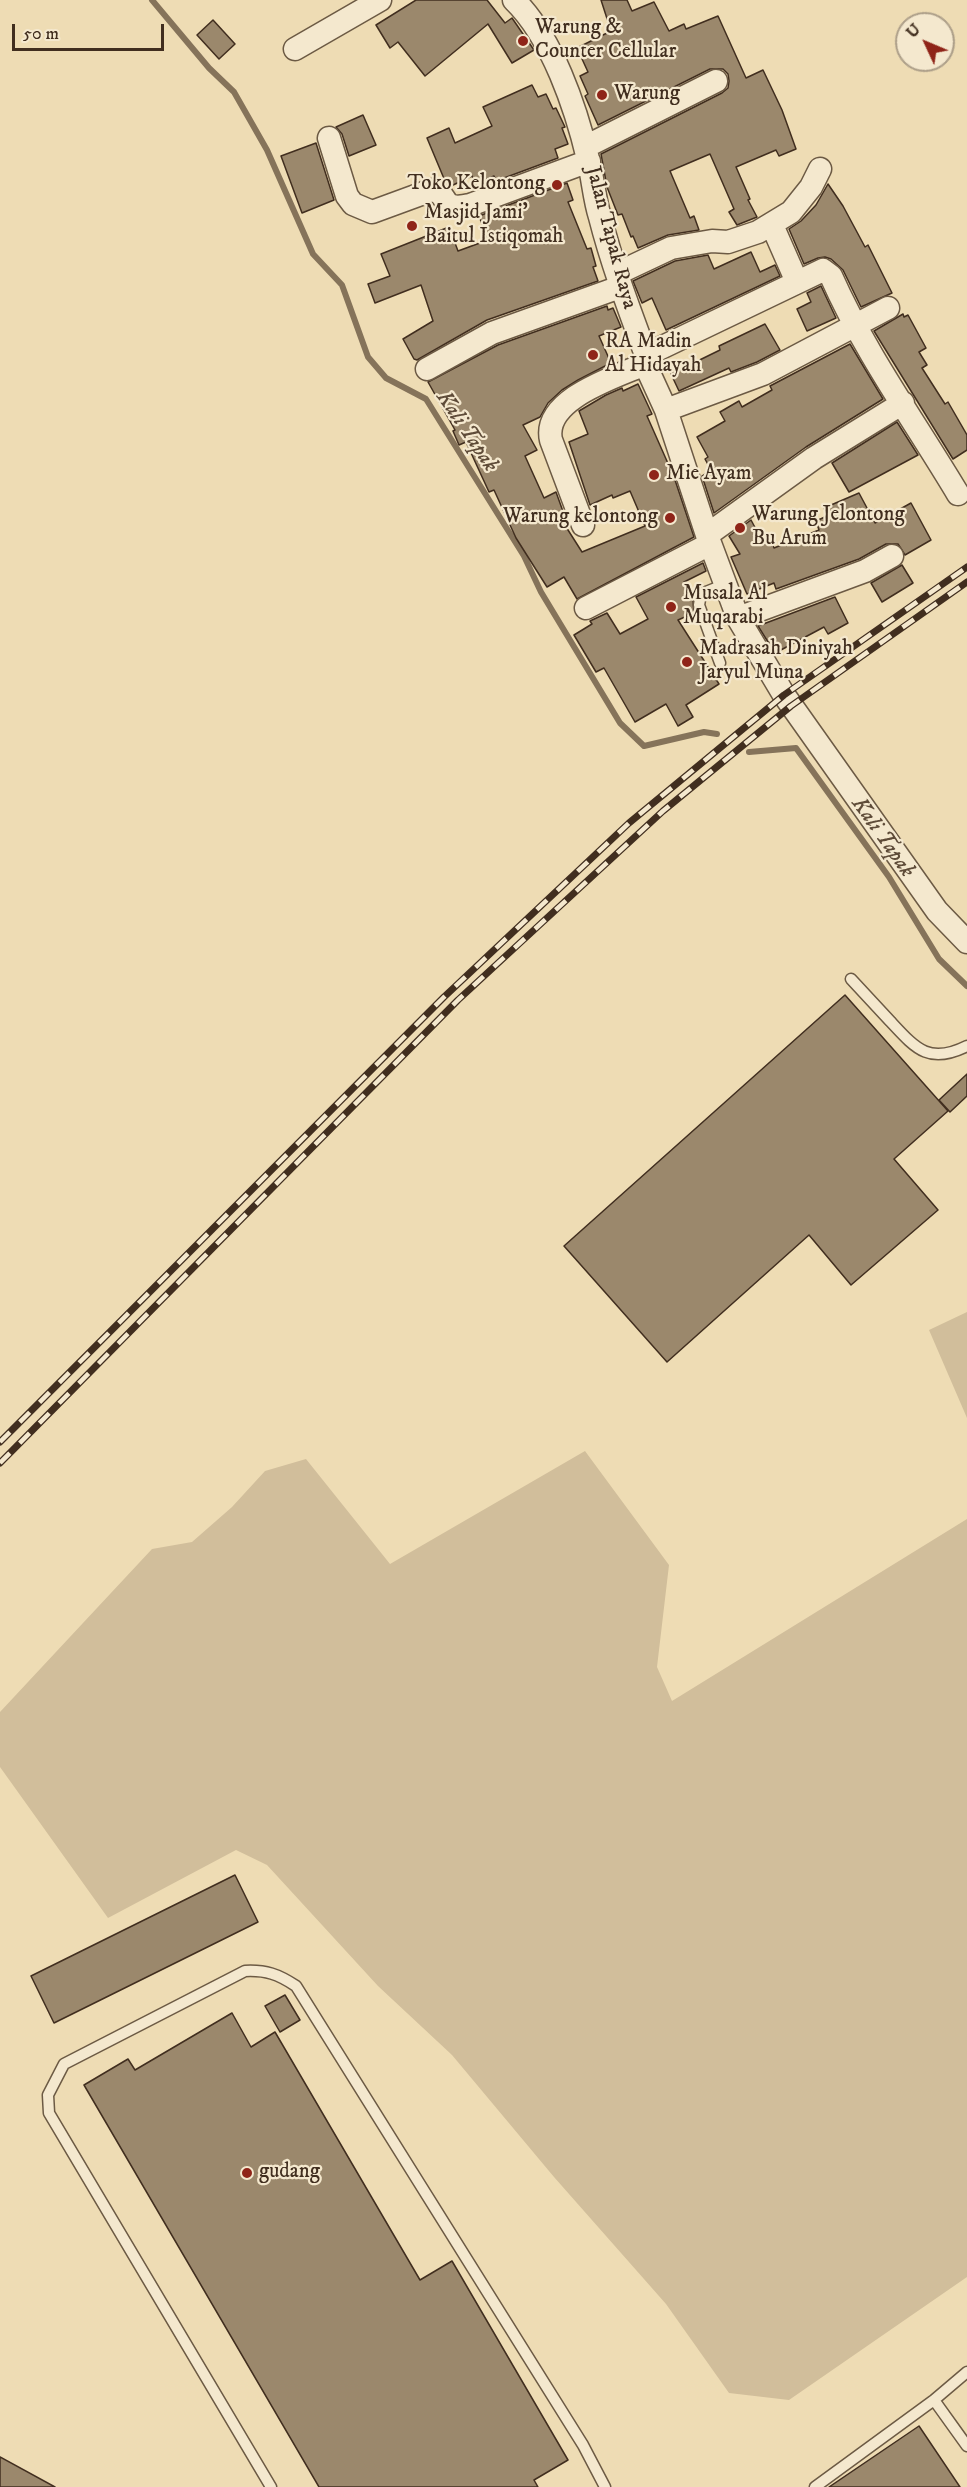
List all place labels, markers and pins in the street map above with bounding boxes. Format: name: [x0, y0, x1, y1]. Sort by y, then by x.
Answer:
place label: Warung & Counter Cellular: [535, 16, 676, 66]
marker: Warung & Counter Cellular: [516, 34, 530, 48]
place label: Warung: [614, 82, 680, 108]
marker: Warung: [595, 88, 609, 102]
place label: Toko Kelontong: [408, 172, 545, 198]
marker: Toko Kelontong: [550, 178, 564, 192]
place label: Masjid Jami' Baitul Istiqomah: [424, 201, 563, 251]
marker: Masjid Jami' Baitul Istiqomah: [405, 219, 419, 233]
place label: RA Madin Al Hidayah: [605, 330, 701, 380]
marker: RA Madin Al Hidayah: [586, 348, 600, 362]
place label: Mie Ayam: [666, 462, 751, 488]
marker: Mie Ayam: [647, 468, 661, 482]
place label: Warung Jelontong Bu Arum: [752, 503, 905, 553]
place label: Warung kelontong: [503, 505, 658, 531]
marker: Warung kelontong: [663, 511, 677, 525]
marker: Warung Jelontong Bu Arum: [733, 521, 747, 535]
place label: Musala Al Muqarabi: [683, 582, 767, 632]
marker: Musala Al Muqarabi: [664, 600, 678, 614]
place label: Madrasah Diniyah Jaryul Muna: [699, 637, 853, 687]
marker: Madrasah Diniyah Jaryul Muna: [680, 655, 694, 669]
place label: gudang: [259, 2160, 320, 2186]
marker: gudang: [240, 2166, 254, 2180]

